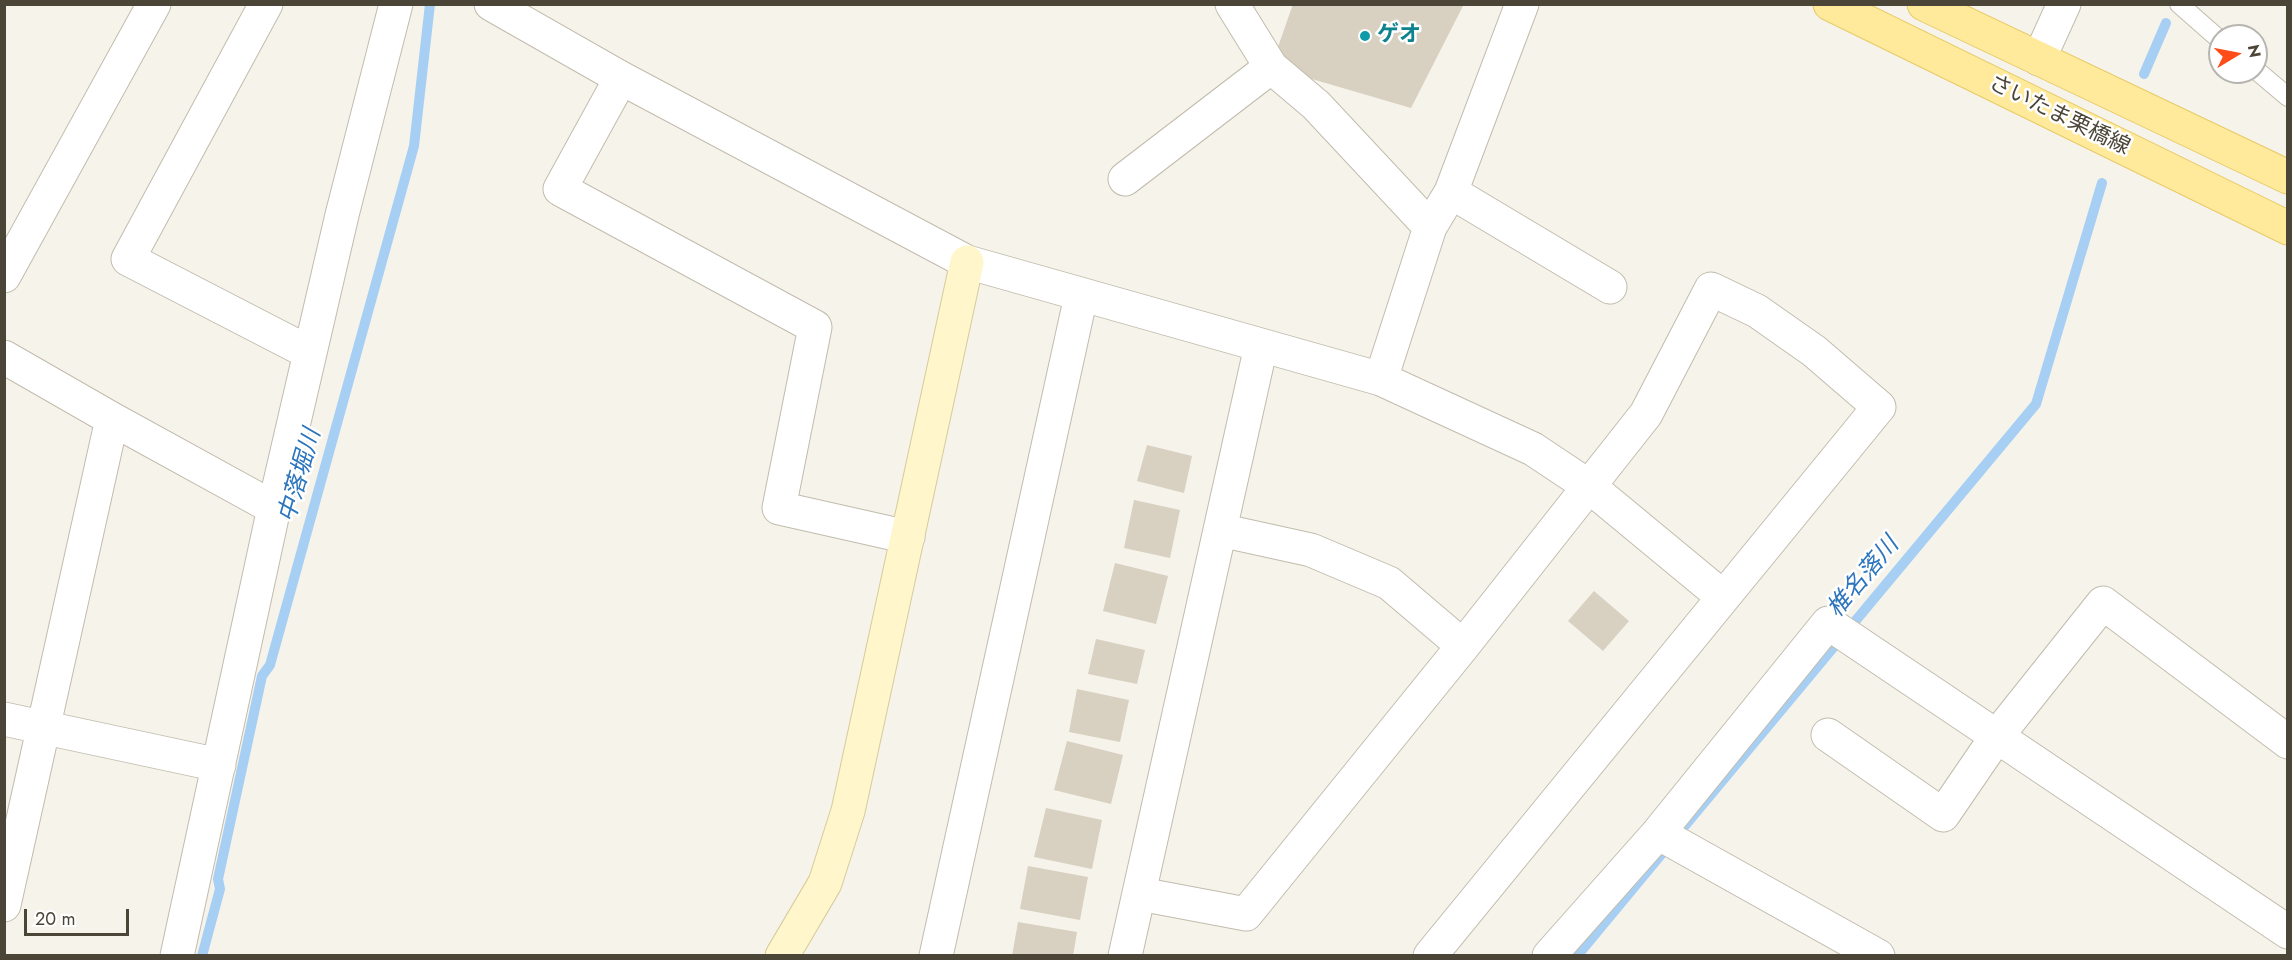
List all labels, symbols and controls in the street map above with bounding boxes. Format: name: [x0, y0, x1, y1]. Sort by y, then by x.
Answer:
place label: ゲオ: [1377, 23, 1421, 49]
north arrow: [2208, 24, 2268, 84]
marker: ゲオ: [1358, 29, 1372, 43]
text: N: [2242, 43, 2267, 59]
street label: さいたま栗橋線: [1984, 70, 2134, 162]
water label: 中落堀川: [274, 426, 328, 526]
water label: 椎名落川: [1822, 532, 1906, 624]
scale bar: [27, 897, 132, 935]
text: 20 m: [35, 906, 75, 932]

